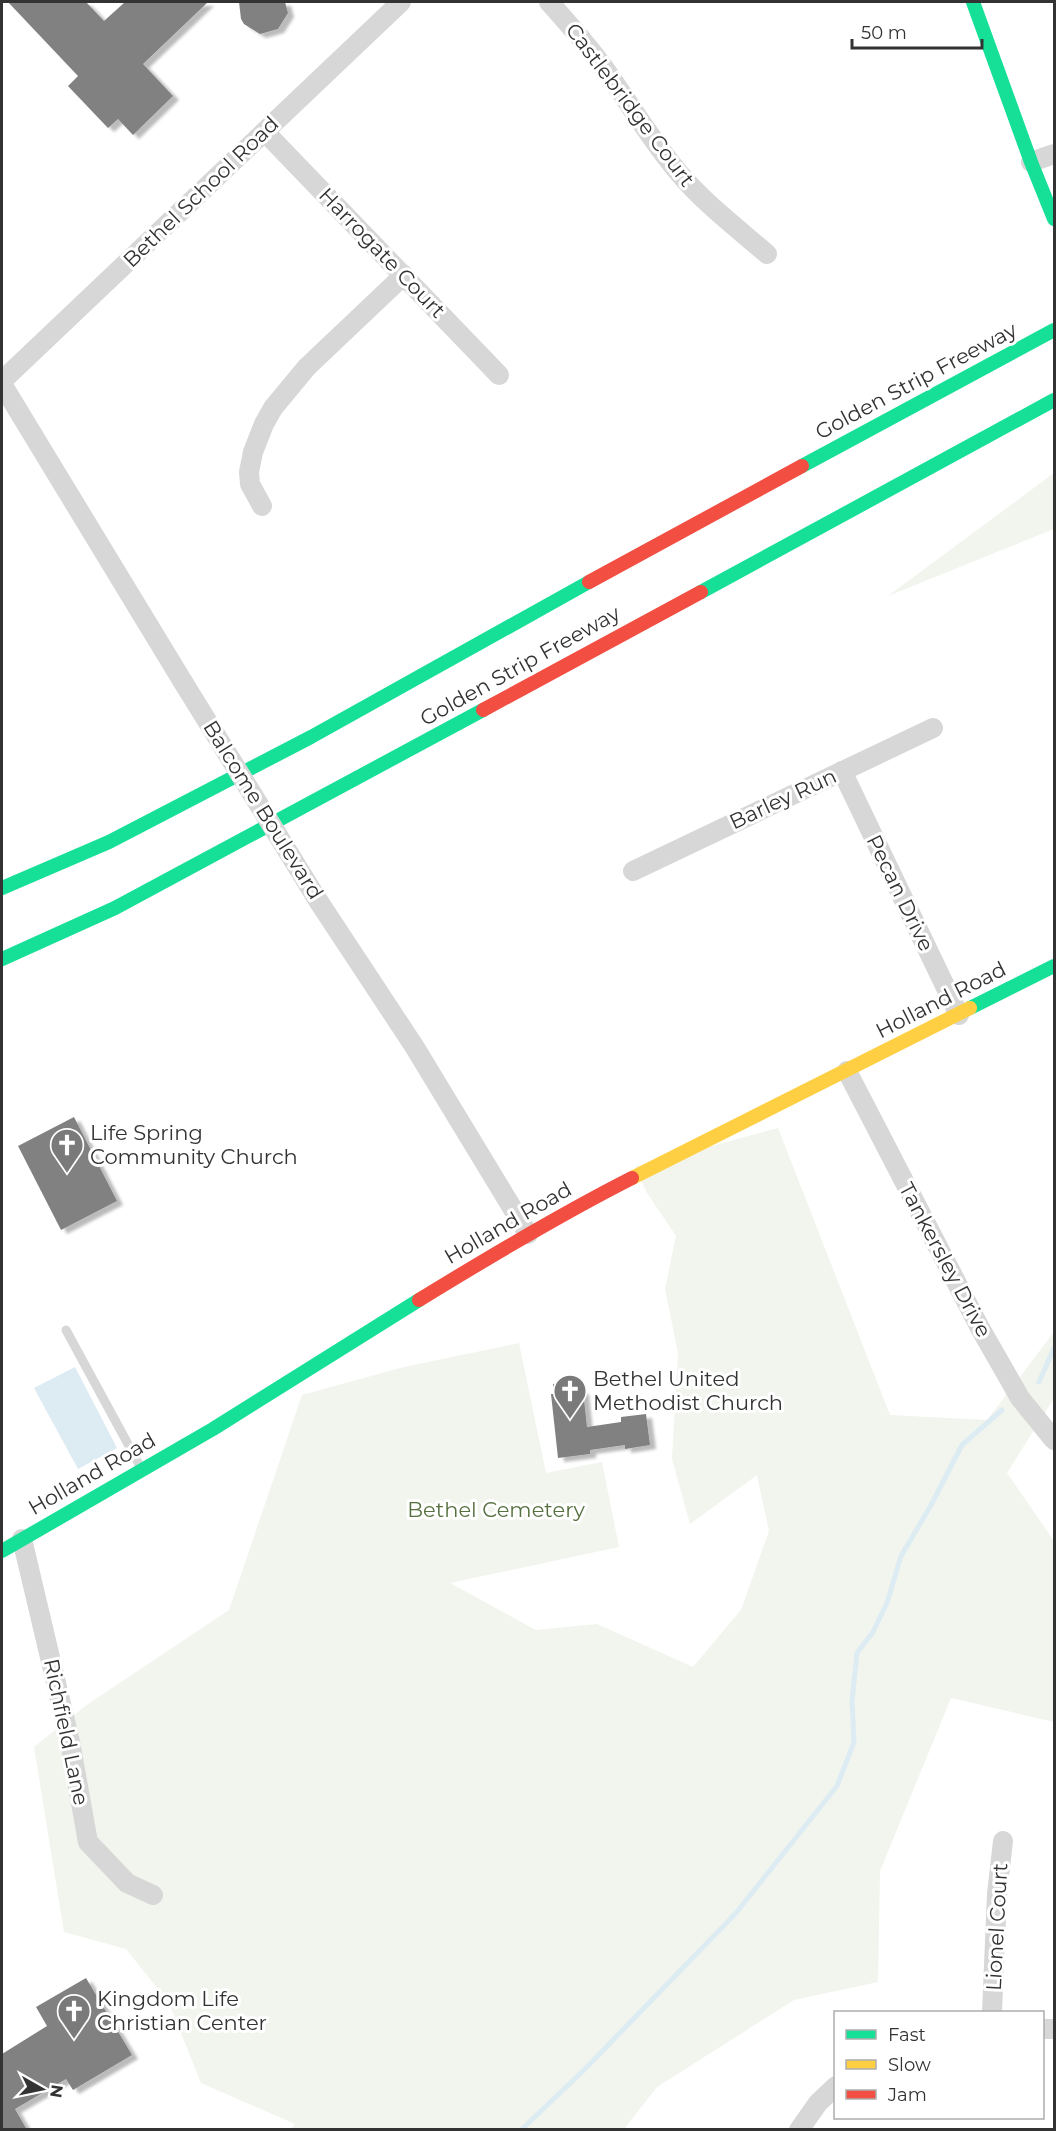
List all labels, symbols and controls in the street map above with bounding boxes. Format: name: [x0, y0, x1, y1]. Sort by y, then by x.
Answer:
scale bar: [852, 12, 982, 50]
street label: Castlebridge Court: [561, 18, 700, 191]
text: 50 m: [861, 22, 907, 44]
street label: Bethel School Road: [118, 111, 284, 272]
street label: Harrogate Court: [314, 182, 451, 323]
street label: Golden Strip Freeway: [811, 317, 1021, 444]
street label: Golden Strip Freeway: [415, 600, 625, 731]
street label: Balcome Boulevard: [198, 716, 329, 904]
street label: Barley Run: [725, 763, 840, 834]
street label: Pecan Drive: [862, 830, 939, 955]
street label: Holland Road: [871, 956, 1010, 1043]
place label: Life Spring Community Church: [90, 1120, 298, 1169]
church icon: Life Spring Community Church: [49, 1127, 85, 1174]
street label: Holland Road: [440, 1176, 576, 1269]
street label: Tankersley Drive: [894, 1178, 997, 1341]
place label: Bethel United Methodist Church: [593, 1366, 783, 1415]
church icon: Bethel United Methodist Church: [552, 1373, 588, 1420]
street label: Holland Road: [24, 1427, 160, 1520]
park label: Bethel Cemetery: [407, 1497, 585, 1522]
street label: Richfield Lane: [39, 1656, 94, 1807]
street label: Lionel Court: [981, 1862, 1012, 1992]
place label: Kingdom Life Christian Center: [97, 1986, 267, 2035]
church icon: Kingdom Life Christian Center: [56, 1993, 92, 2040]
legend: [834, 2011, 1044, 2119]
text: Fast: [888, 2024, 926, 2046]
text: Slow: [888, 2054, 931, 2076]
north arrow: [12, 2059, 72, 2119]
text: N: [46, 2083, 67, 2099]
text: Jam: [887, 2084, 927, 2106]

